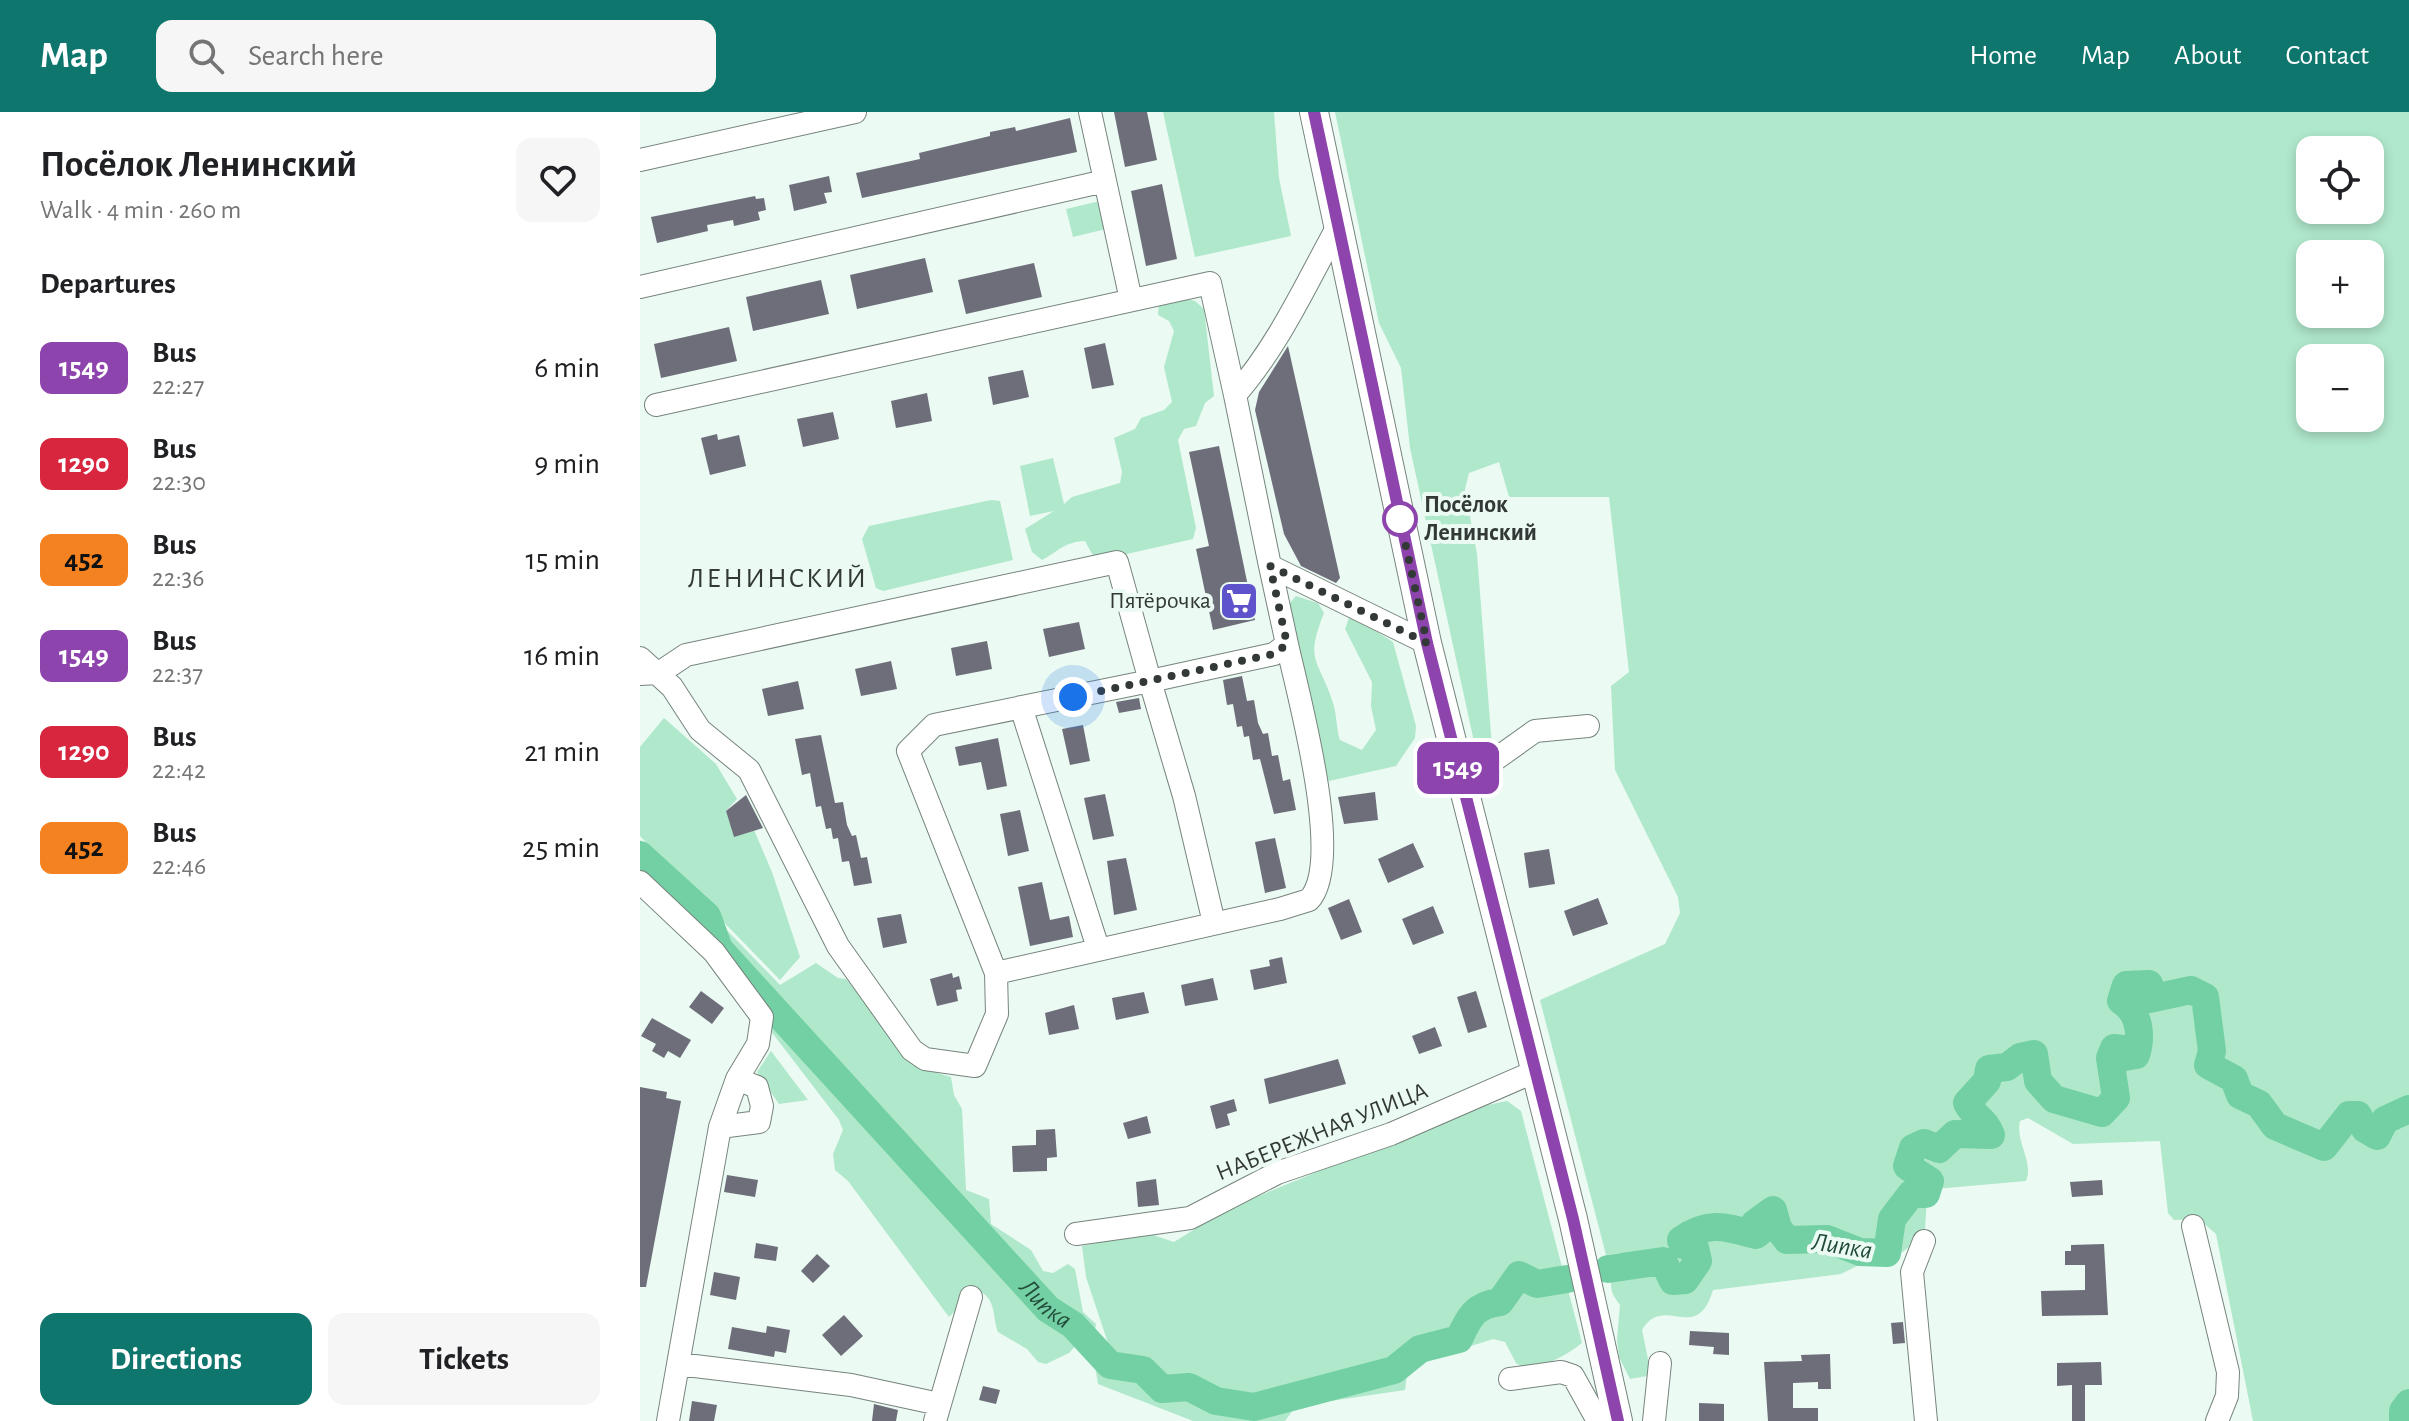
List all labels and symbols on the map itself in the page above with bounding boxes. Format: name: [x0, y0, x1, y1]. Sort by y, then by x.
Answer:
place label: Посёлок Ленинский: [1424, 493, 1537, 545]
marker: Посёлок Ленинский: [1383, 502, 1417, 536]
district label: ЛЕНИНСКИЙ: [688, 564, 868, 593]
supermarket icon: Пятёрочка: [1218, 580, 1260, 622]
place label: Пятёрочка: [1109, 589, 1211, 613]
your location: [1053, 677, 1093, 717]
line badge: 1549: [1402, 742, 1514, 794]
street label: НАБЕРЕЖНАЯ УЛИЦА: [1213, 1079, 1431, 1185]
water label: Липка: [1809, 1228, 1874, 1264]
water label: Липка: [1014, 1273, 1076, 1333]

